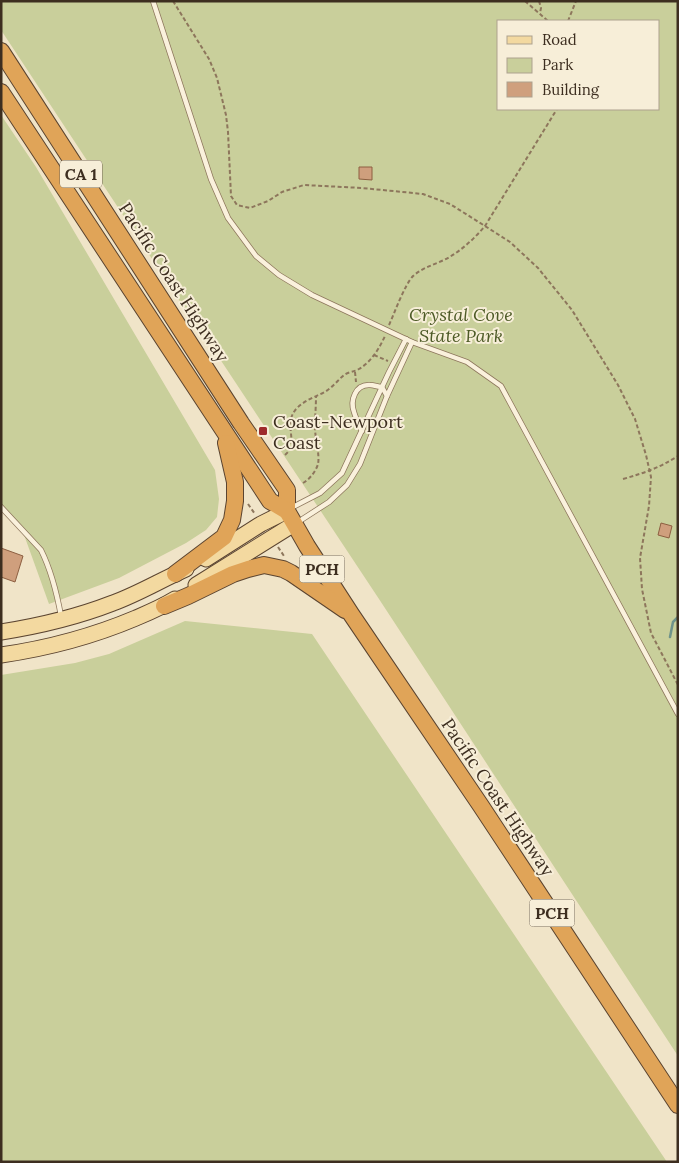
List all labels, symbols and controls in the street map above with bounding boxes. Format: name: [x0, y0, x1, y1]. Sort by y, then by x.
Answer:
legend: [497, 20, 659, 110]
text: Road: [542, 30, 577, 49]
text: Park: [542, 55, 573, 74]
text: Building: [542, 80, 600, 99]
road number: CA 1: [60, 160, 102, 188]
street label: Pacific Coast Highway: [114, 198, 234, 366]
park label: Crystal Cove State Park: [409, 303, 513, 347]
place label: Coast-Newport Coast: [273, 410, 403, 454]
marker: Coast-Newport Coast: [257, 425, 269, 437]
road number: PCH: [300, 556, 344, 582]
street label: Pacific Coast Highway: [437, 714, 560, 881]
road number: PCH: [530, 900, 574, 926]

